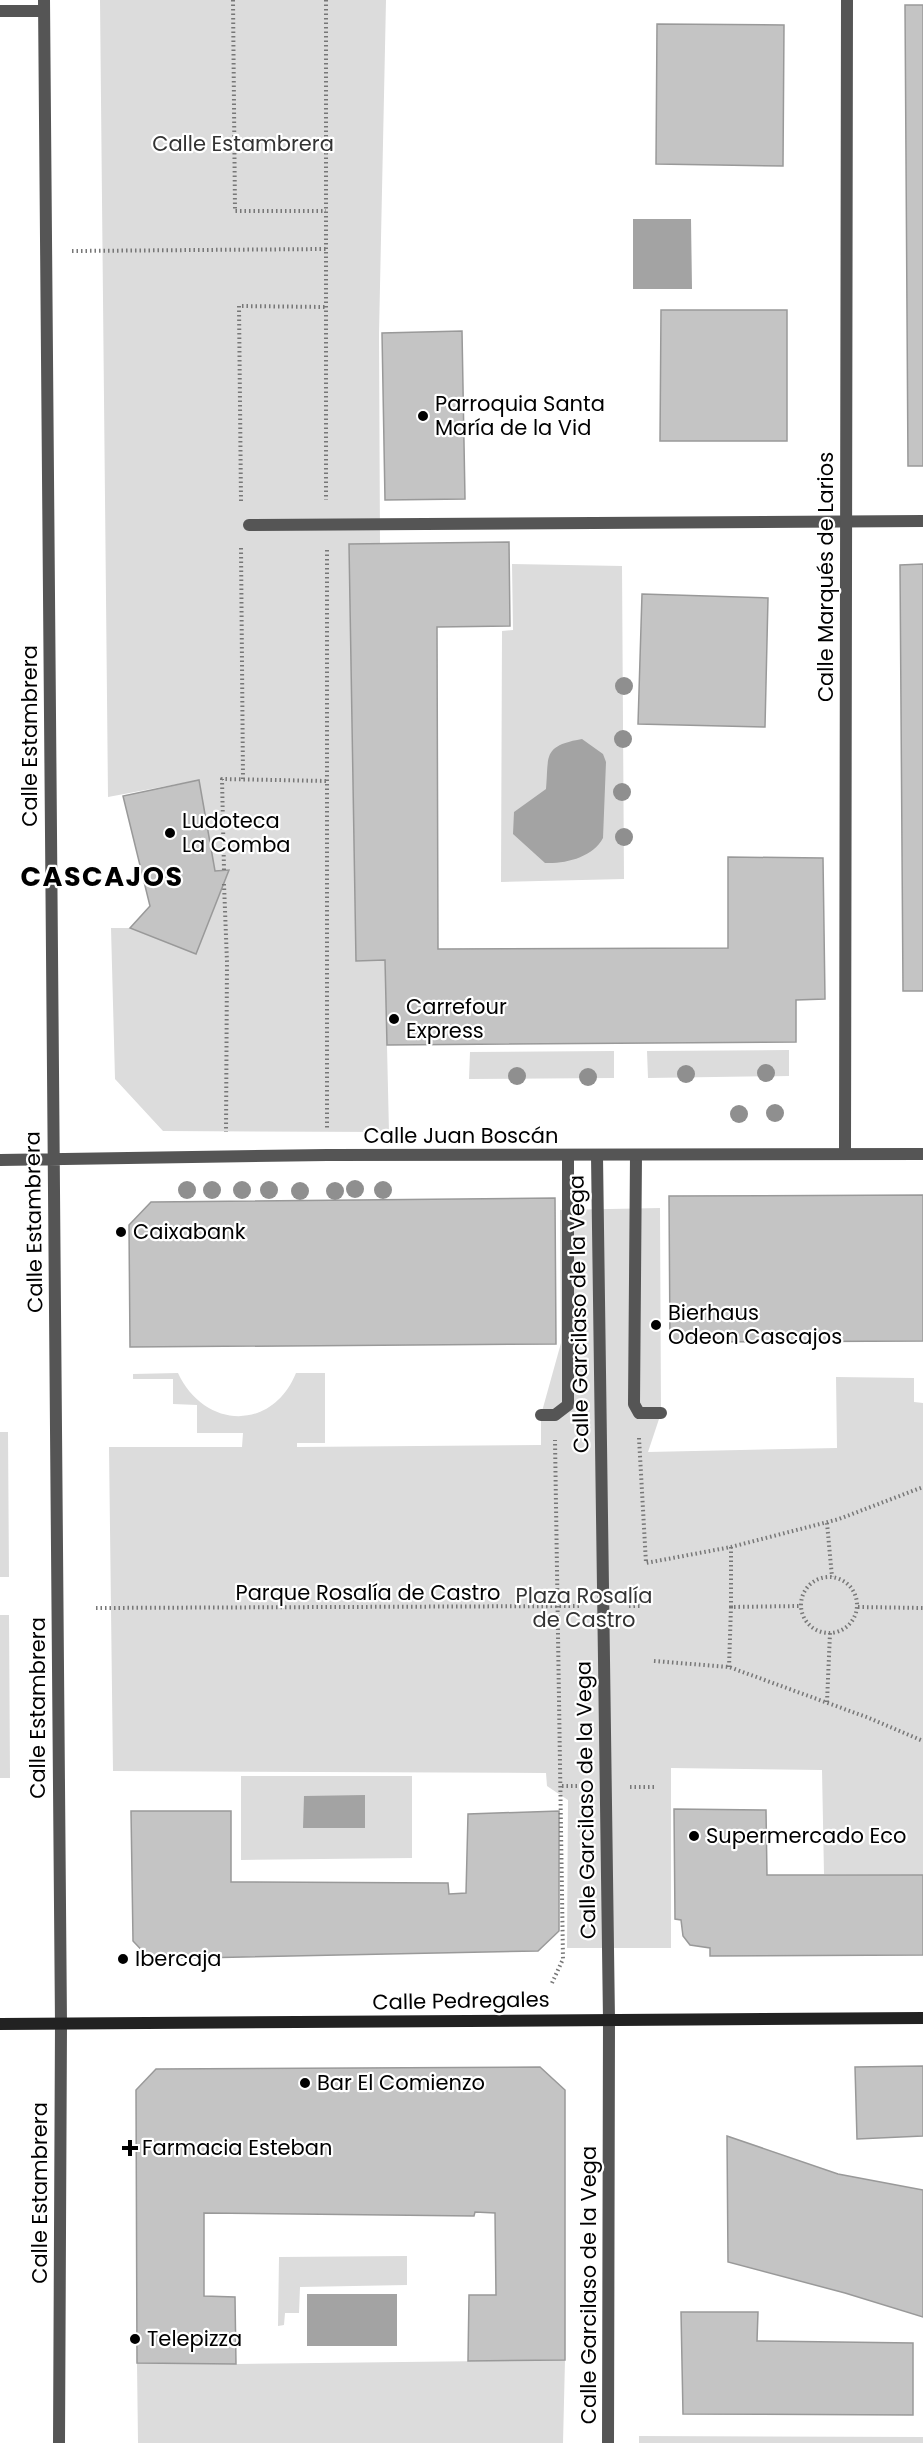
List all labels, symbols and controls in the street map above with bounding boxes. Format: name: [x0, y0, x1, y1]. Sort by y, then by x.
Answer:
park label: Calle Estambrera: [152, 129, 334, 158]
place label: Parroquia Santa María de la Vid: [435, 389, 605, 442]
marker: Parroquia Santa María de la Vid: [416, 409, 430, 423]
street label: Calle Marqués de Larios: [811, 452, 840, 702]
street label: Calle Estambrera: [15, 645, 44, 827]
place label: Ludoteca La Comba: [182, 806, 291, 859]
marker: Ludoteca La Comba: [163, 826, 177, 840]
district label: CASCAJOS: [21, 858, 183, 895]
place label: Carrefour Express: [406, 992, 507, 1045]
marker: Carrefour Express: [387, 1012, 401, 1026]
street label: Calle Juan Boscán: [364, 1121, 558, 1150]
street label: Calle Estambrera: [17, 1131, 50, 1313]
street label: Calle Garcilaso de la Vega: [562, 1175, 595, 1453]
place label: Caixabank: [133, 1217, 246, 1246]
marker: Caixabank: [114, 1225, 128, 1239]
place label: Bierhaus Odeon Cascajos: [668, 1298, 842, 1351]
marker: Bierhaus Odeon Cascajos: [649, 1318, 663, 1332]
street label: Parque Rosalía de Castro: [235, 1578, 501, 1607]
park label: Plaza Rosalía de Castro: [516, 1581, 652, 1634]
street label: Calle Estambrera: [23, 1617, 52, 1799]
street label: Calle Garcilaso de la Vega: [569, 1661, 602, 1939]
place label: Supermercado Eco: [706, 1821, 906, 1850]
marker: Supermercado Eco: [687, 1829, 701, 1843]
place label: Ibercaja: [135, 1944, 222, 1973]
marker: Ibercaja: [116, 1952, 130, 1966]
street label: Calle Pedregales: [372, 1984, 550, 2017]
place label: Bar El Comienzo: [317, 2068, 485, 2097]
marker: Bar El Comienzo: [298, 2076, 312, 2090]
street label: Calle Estambrera: [25, 2102, 54, 2284]
place label: Farmacia Esteban: [142, 2133, 332, 2162]
marker: Farmacia Esteban: [123, 2141, 137, 2155]
street label: Calle Garcilaso de la Vega: [574, 2146, 603, 2424]
place label: Telepizza: [147, 2324, 242, 2353]
marker: Telepizza: [128, 2332, 142, 2346]

